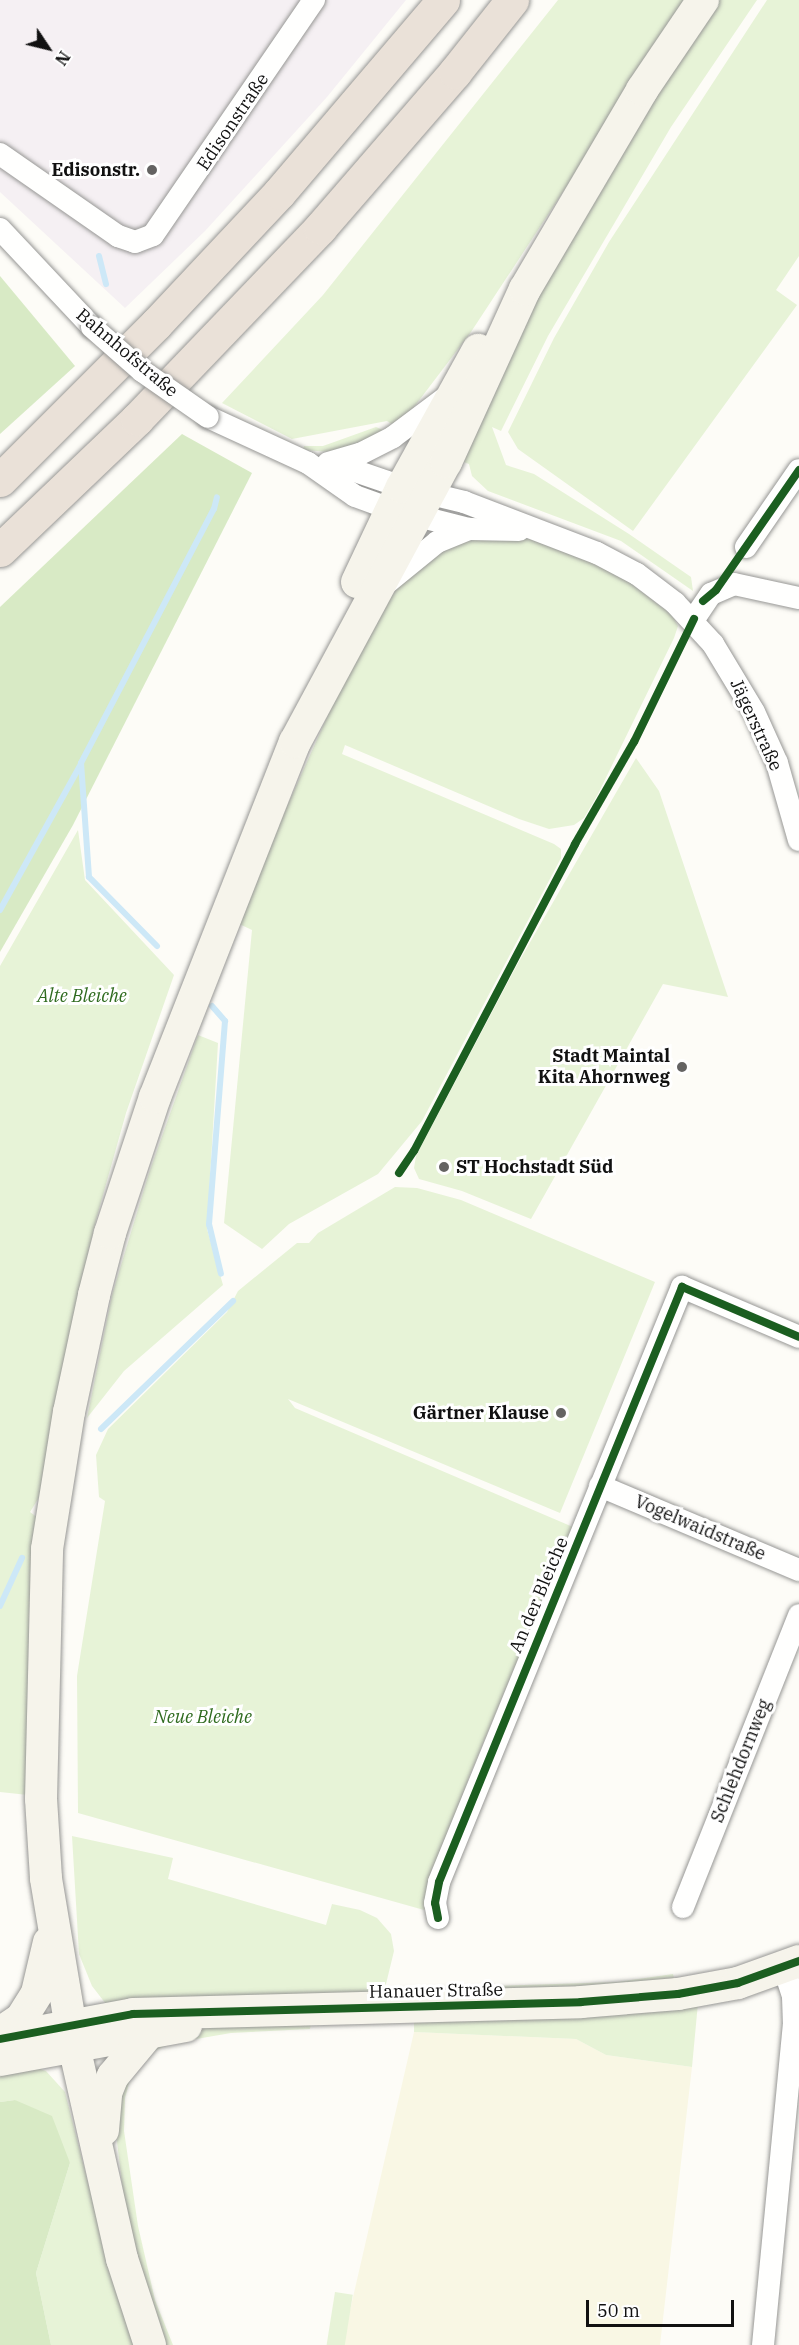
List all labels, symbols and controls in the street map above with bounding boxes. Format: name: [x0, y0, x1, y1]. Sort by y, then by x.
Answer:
north arrow: [18, 18, 78, 78]
text: N: [51, 47, 75, 69]
street label: Edisonstraße: [193, 69, 273, 175]
place label: Edisonstr.: [52, 159, 140, 181]
marker: Edisonstr.: [145, 163, 159, 177]
street label: Bahnhofstraße: [72, 304, 182, 402]
street label: Jägerstraße: [725, 675, 787, 775]
park label: Alte Bleiche: [37, 985, 127, 1007]
place label: Stadt Maintal Kita Ahornweg: [538, 1046, 670, 1088]
marker: Stadt Maintal Kita Ahornweg: [675, 1060, 689, 1074]
place label: ST Hochstadt Süd: [456, 1156, 613, 1178]
marker: ST Hochstadt Süd: [437, 1160, 451, 1174]
place label: Gärtner Klause: [413, 1402, 549, 1424]
marker: Gärtner Klause: [554, 1406, 568, 1420]
street label: Vogelwaidstraße: [631, 1491, 769, 1565]
street label: An der Bleiche: [505, 1534, 573, 1656]
street label: Schlehdornweg: [706, 1696, 776, 1826]
park label: Neue Bleiche: [154, 1706, 252, 1728]
street label: Hanauer Straße: [369, 1979, 503, 2003]
scale bar: [589, 2288, 738, 2326]
text: 50 m: [597, 2299, 640, 2322]

